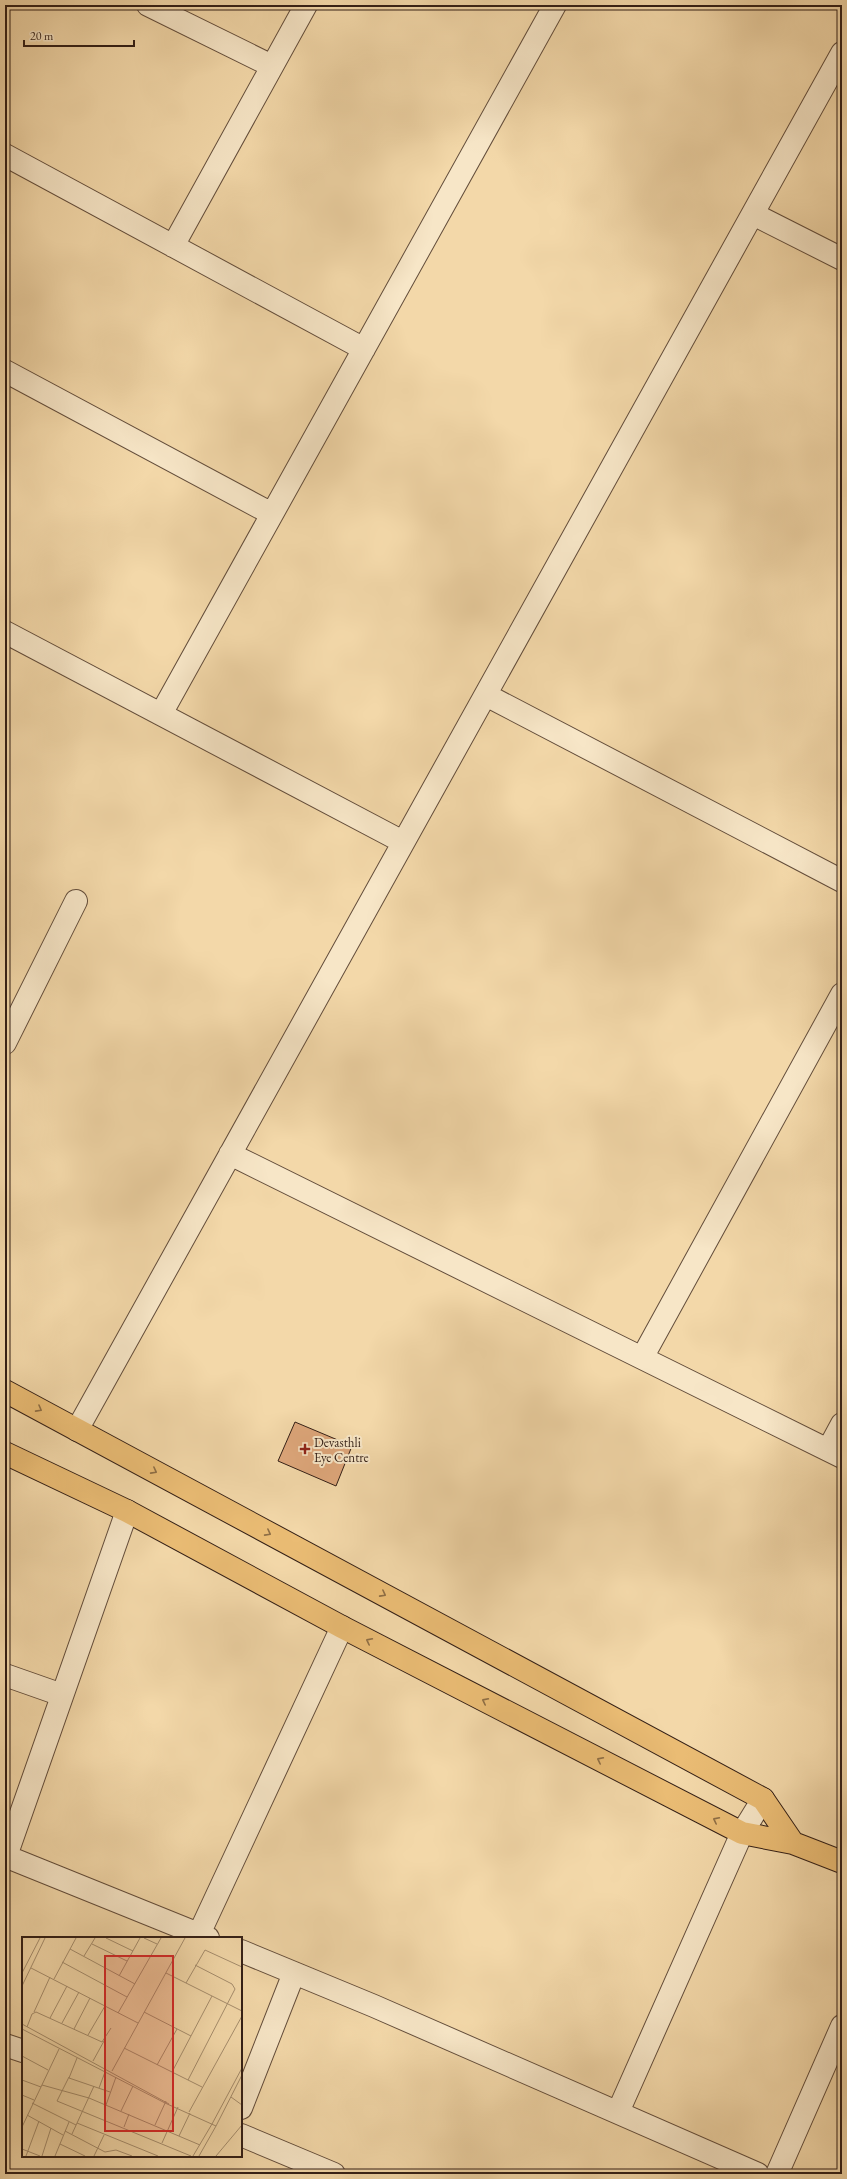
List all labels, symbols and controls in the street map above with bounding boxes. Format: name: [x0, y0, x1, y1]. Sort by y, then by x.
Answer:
scale bar: [24, 22, 134, 48]
text: 20 m: [30, 28, 54, 44]
one-way arrow: [35, 1405, 42, 1412]
place label: Devasthli Eye Centre: [314, 1434, 369, 1466]
marker: Devasthli Eye Centre: [299, 1443, 311, 1455]
one-way arrow: [149, 1467, 157, 1474]
one-way arrow: [264, 1528, 271, 1536]
one-way arrow: [378, 1590, 386, 1597]
one-way arrow: [366, 1638, 373, 1646]
one-way arrow: [481, 1698, 489, 1706]
one-way arrow: [597, 1757, 604, 1765]
one-way arrow: [713, 1817, 720, 1825]
inset map: [22, 1937, 242, 2157]

